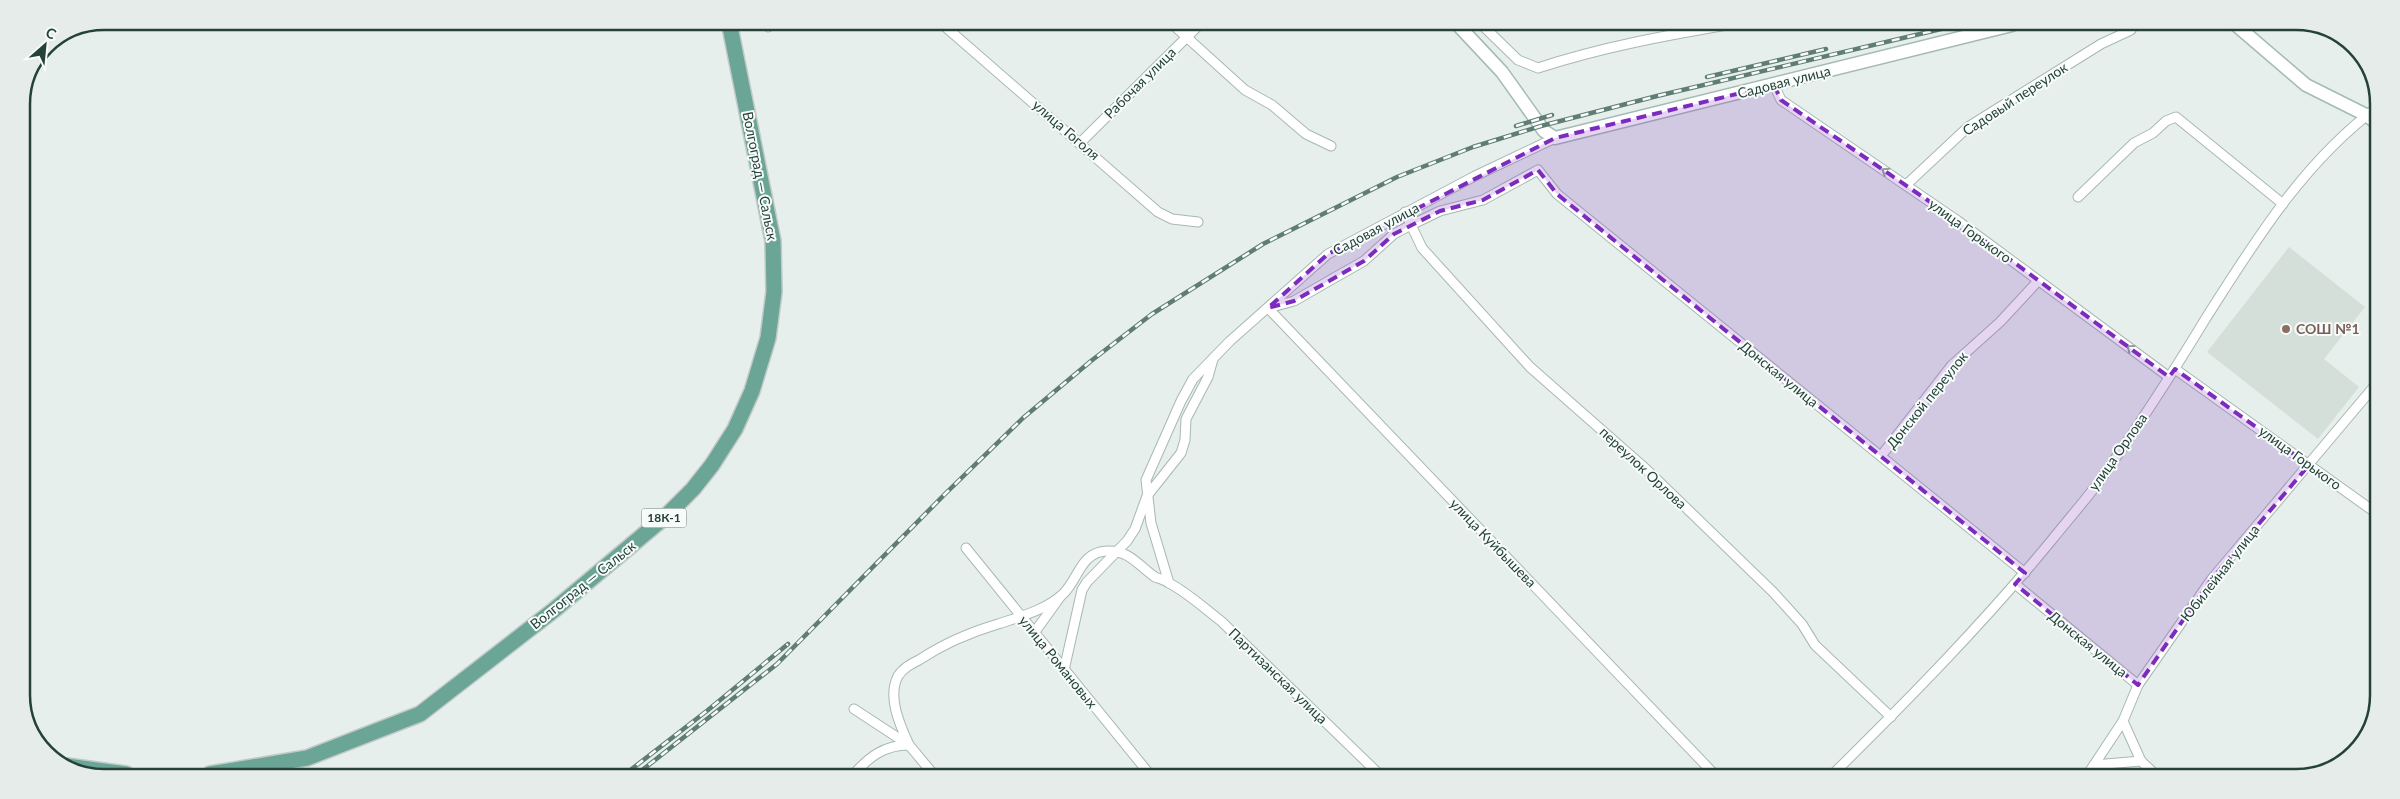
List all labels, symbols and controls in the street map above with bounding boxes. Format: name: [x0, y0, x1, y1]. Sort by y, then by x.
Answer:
north arrow: [20, 20, 70, 70]
text: С: [43, 23, 60, 43]
street label: Рабочая улица: [1100, 43, 1179, 122]
street label: Садовый переулок: [1959, 58, 2071, 139]
street label: Садовая улица: [1736, 62, 1832, 101]
street label: улица Гоголя: [1029, 96, 1103, 163]
street label: Волгоград — Сальск: [740, 110, 781, 243]
one-way arrow: [1881, 168, 1890, 177]
street label: улица Горького: [1926, 195, 2015, 266]
street label: Садовая улица: [1330, 199, 1422, 258]
place label: СОШ №1: [2296, 320, 2360, 337]
marker: СОШ №1: [2280, 323, 2292, 335]
street label: Донская улица: [1737, 337, 1822, 410]
one-way arrow: [2127, 346, 2136, 354]
street label: Донской переулок: [1882, 347, 1971, 452]
street label: улица Орлова: [2085, 410, 2151, 494]
street label: улица Горького: [2256, 422, 2345, 493]
street label: переулок Орлова: [1596, 423, 1690, 512]
street label: улица Куйбышева: [1447, 495, 1540, 591]
road number: 18К-1: [642, 508, 686, 528]
street label: Юбилейная улица: [2177, 521, 2263, 624]
street label: Волгоград — Сальск: [526, 536, 639, 632]
street label: Донская улица: [2046, 607, 2131, 680]
street label: улица Романовых: [1016, 612, 1101, 712]
street label: Партизанская улица: [1225, 624, 1331, 727]

